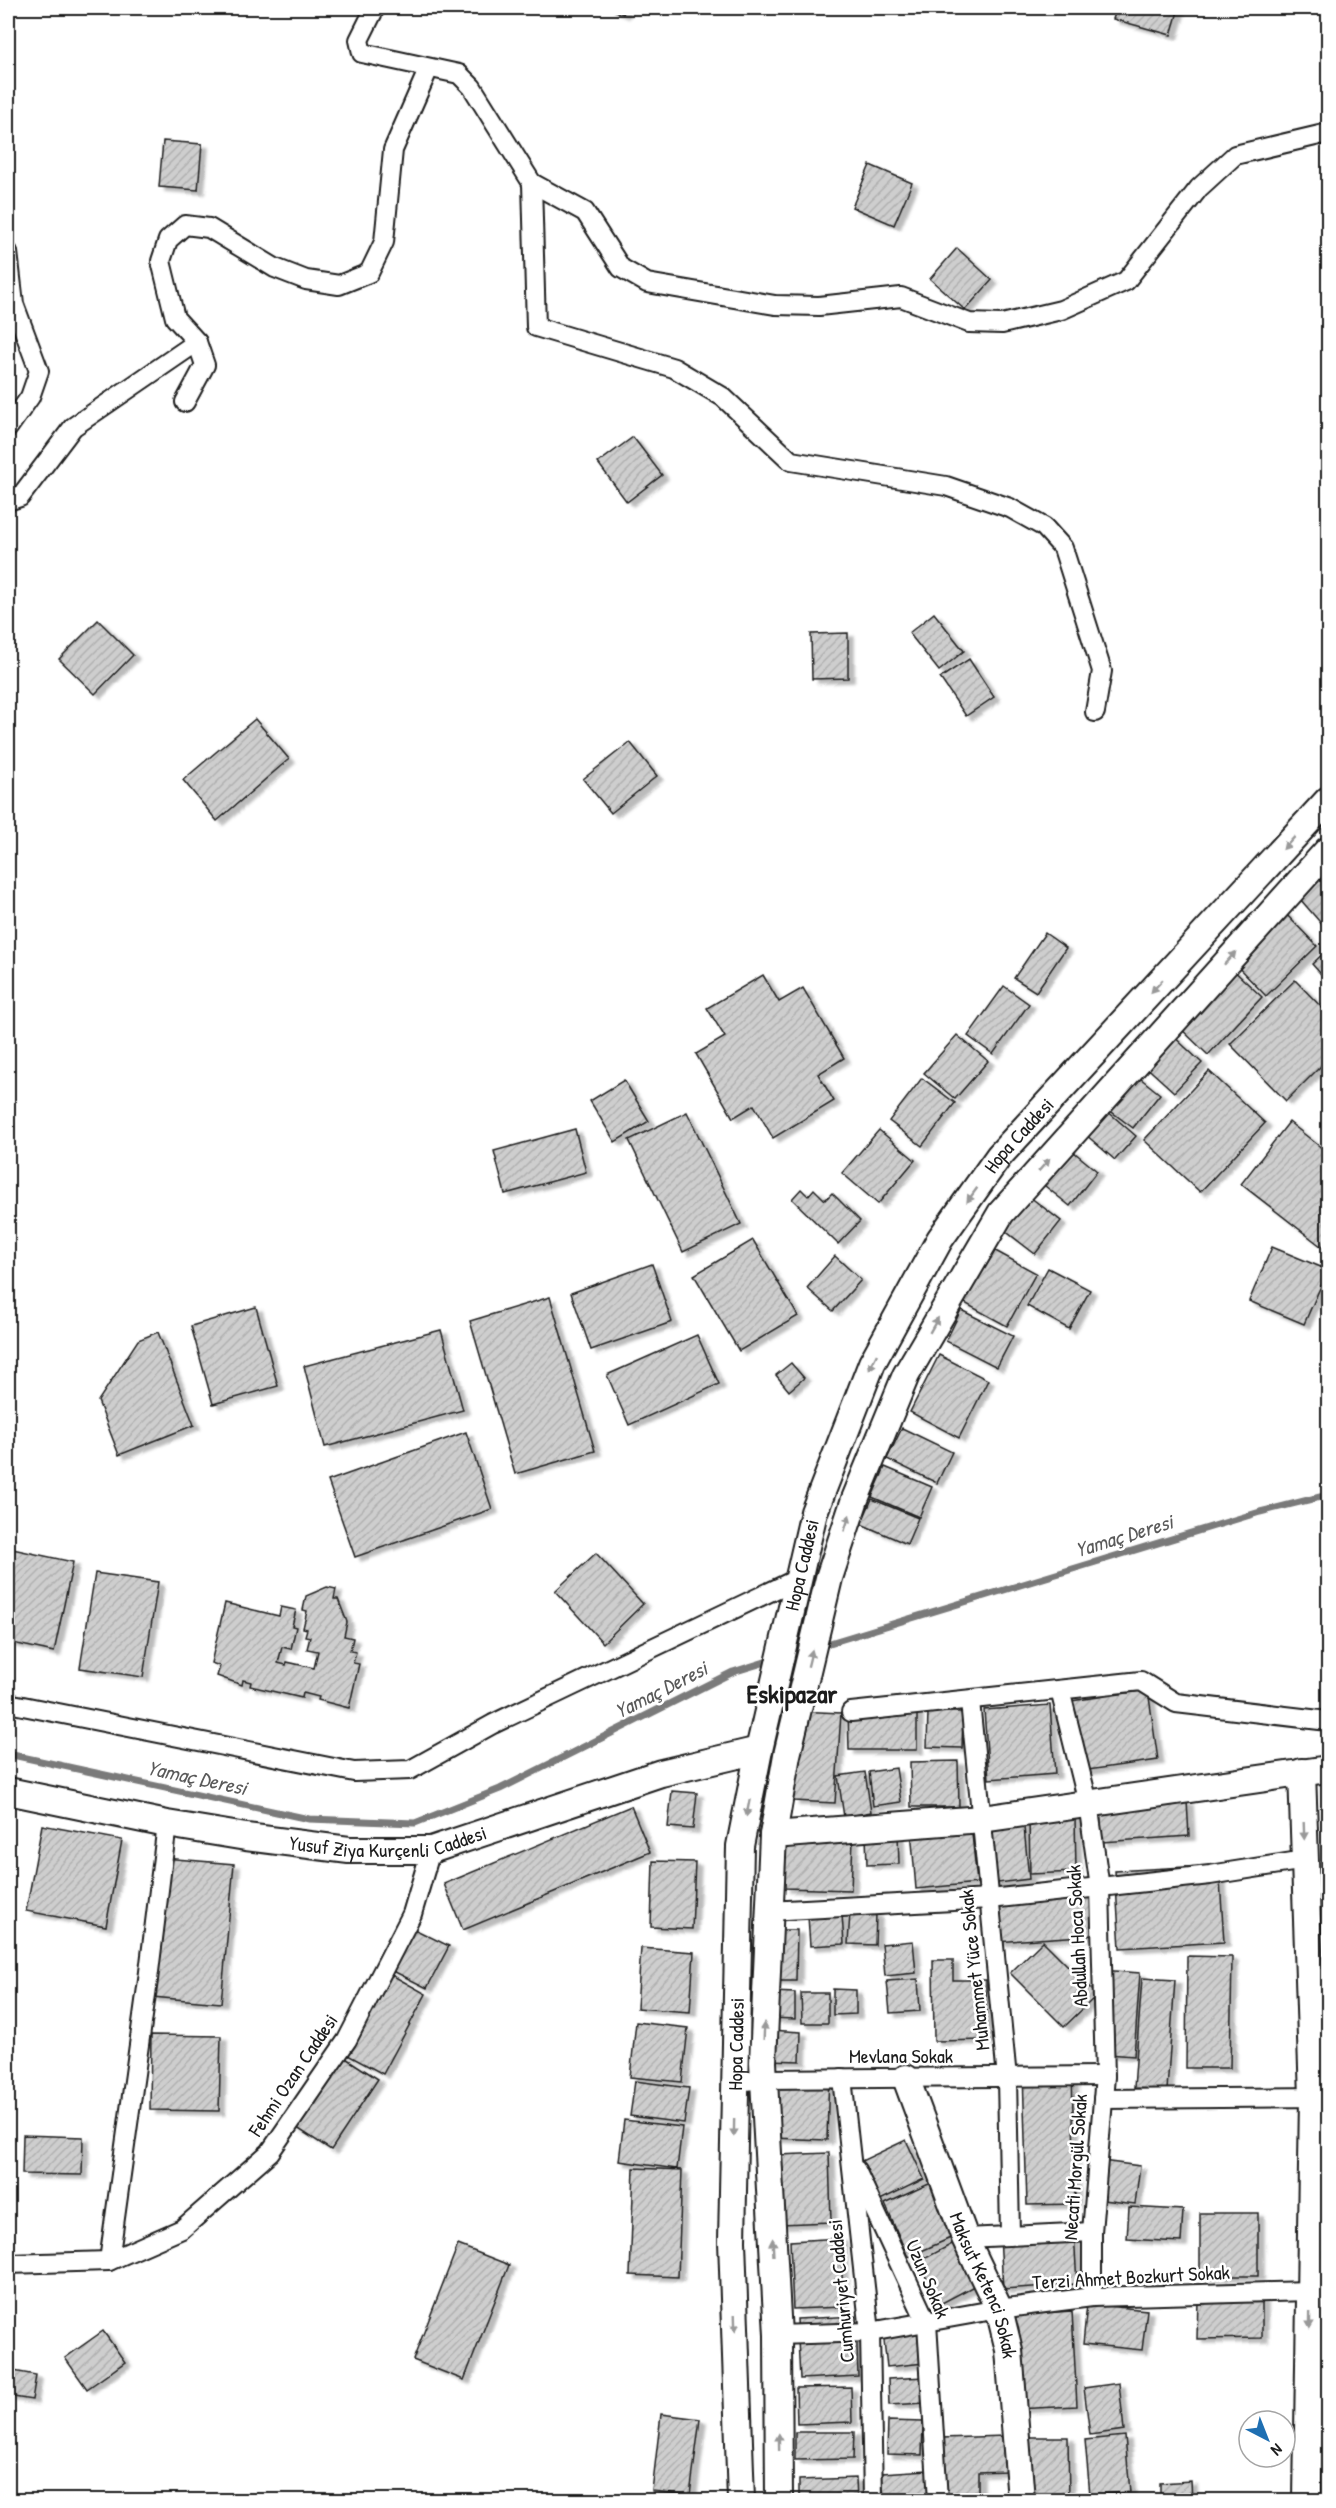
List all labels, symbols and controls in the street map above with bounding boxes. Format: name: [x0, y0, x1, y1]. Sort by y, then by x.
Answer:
one-way arrow: [1282, 835, 1296, 850]
one-way arrow: [1223, 951, 1236, 966]
one-way arrow: [1151, 978, 1164, 993]
street label: Hopa Caddesi: [977, 1091, 1059, 1178]
one-way arrow: [1037, 1158, 1050, 1173]
one-way arrow: [966, 1186, 978, 1202]
one-way arrow: [929, 1317, 939, 1334]
one-way arrow: [868, 1353, 878, 1371]
water label: Yamaç Deresi: [1072, 1506, 1178, 1564]
one-way arrow: [843, 1514, 852, 1532]
street label: Hopa Caddesi: [778, 1516, 825, 1613]
one-way arrow: [806, 1648, 816, 1667]
water label: Yamaç Deresi: [609, 1653, 714, 1725]
district label: Eskipazar: [747, 1676, 838, 1712]
water label: Yamaç Deresi: [145, 1753, 252, 1803]
one-way arrow: [743, 1798, 752, 1817]
street label: Yusuf Ziya Kurçenli Caddesi: [288, 1818, 490, 1863]
one-way arrow: [1300, 1821, 1309, 1840]
street label: Abdullah Hoca Sokak: [1059, 1864, 1094, 2008]
street label: Muhammet Yüce Sokak: [952, 1888, 995, 2052]
street label: Hopa Caddesi: [721, 1997, 750, 2091]
street label: Fehmi Ozan Caddesi: [241, 2008, 344, 2142]
one-way arrow: [759, 2022, 769, 2041]
street label: Mevlana Sokak: [849, 2042, 953, 2069]
street label: Necati Morgül Sokak: [1056, 2093, 1093, 2241]
one-way arrow: [729, 2118, 739, 2137]
street label: Maksut Ketenci Sokak: [944, 2208, 1024, 2360]
street label: Cumhuriyet Caddesi: [821, 2218, 860, 2364]
street label: Uzun Sokak: [900, 2235, 957, 2322]
one-way arrow: [768, 2238, 778, 2257]
street label: Terzi Ahmet Bozkurt Sokak: [1032, 2258, 1230, 2295]
one-way arrow: [1305, 2310, 1315, 2329]
one-way arrow: [731, 2313, 740, 2332]
north arrow: [1237, 2409, 1297, 2469]
one-way arrow: [774, 2433, 784, 2452]
text: N: [1266, 2439, 1288, 2461]

